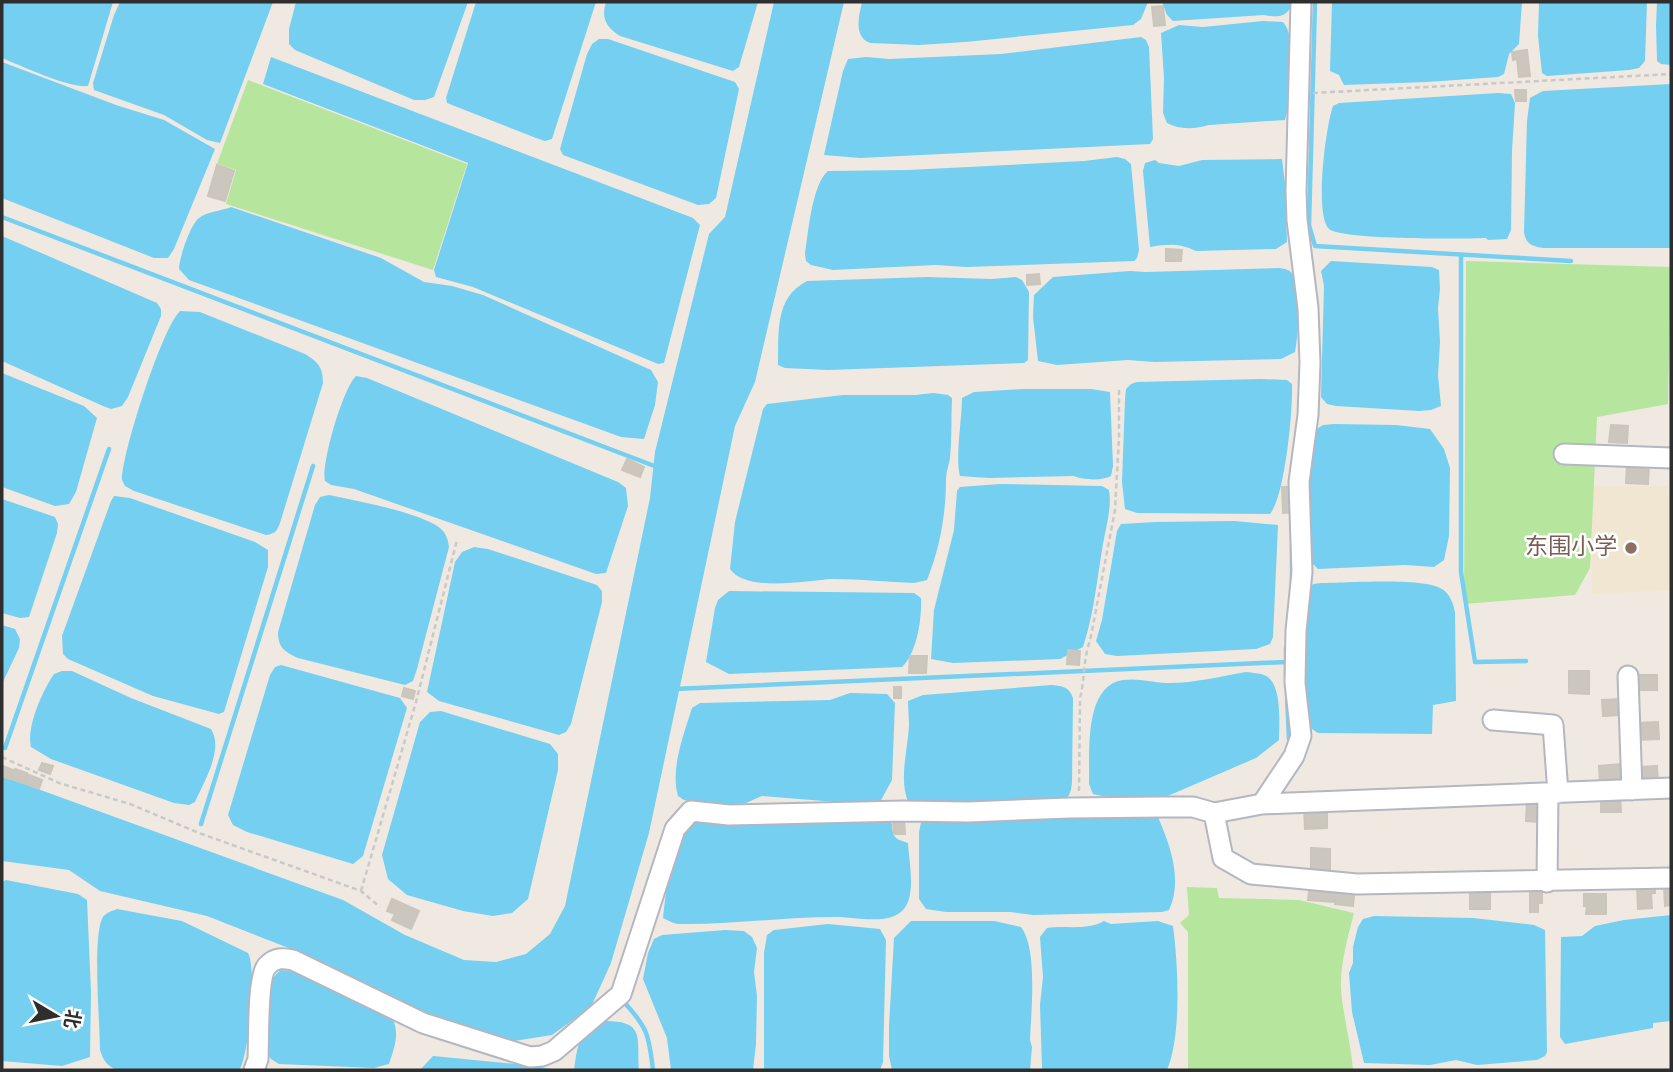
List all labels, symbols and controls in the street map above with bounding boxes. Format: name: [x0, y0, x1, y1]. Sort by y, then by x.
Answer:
place label: 东围小学: [1525, 534, 1617, 563]
marker: 东围小学: [1623, 540, 1639, 556]
north arrow: [21, 981, 91, 1051]
text: 北: [57, 1007, 84, 1030]

